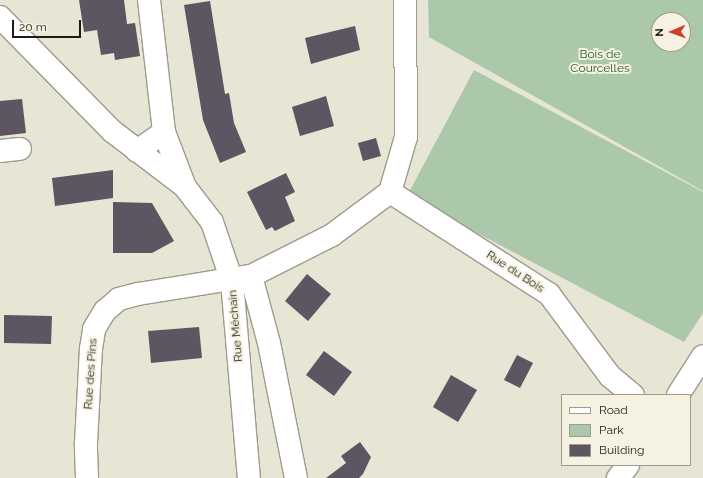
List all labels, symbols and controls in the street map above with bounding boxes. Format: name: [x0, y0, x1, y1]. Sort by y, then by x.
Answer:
scale bar: [14, 12, 83, 38]
north arrow: [651, 12, 691, 52]
text: 20 m: [19, 20, 47, 34]
text: N: [653, 28, 666, 37]
park label: Bois de Courcelles: [570, 48, 630, 76]
street label: Rue du Bois: [483, 248, 547, 296]
street label: Rue Méchain: [226, 289, 246, 363]
street label: Rue des Pins: [81, 338, 101, 410]
legend: [561, 394, 691, 466]
text: Road: [599, 403, 628, 417]
text: Park: [599, 423, 624, 437]
text: Building: [599, 443, 645, 457]

